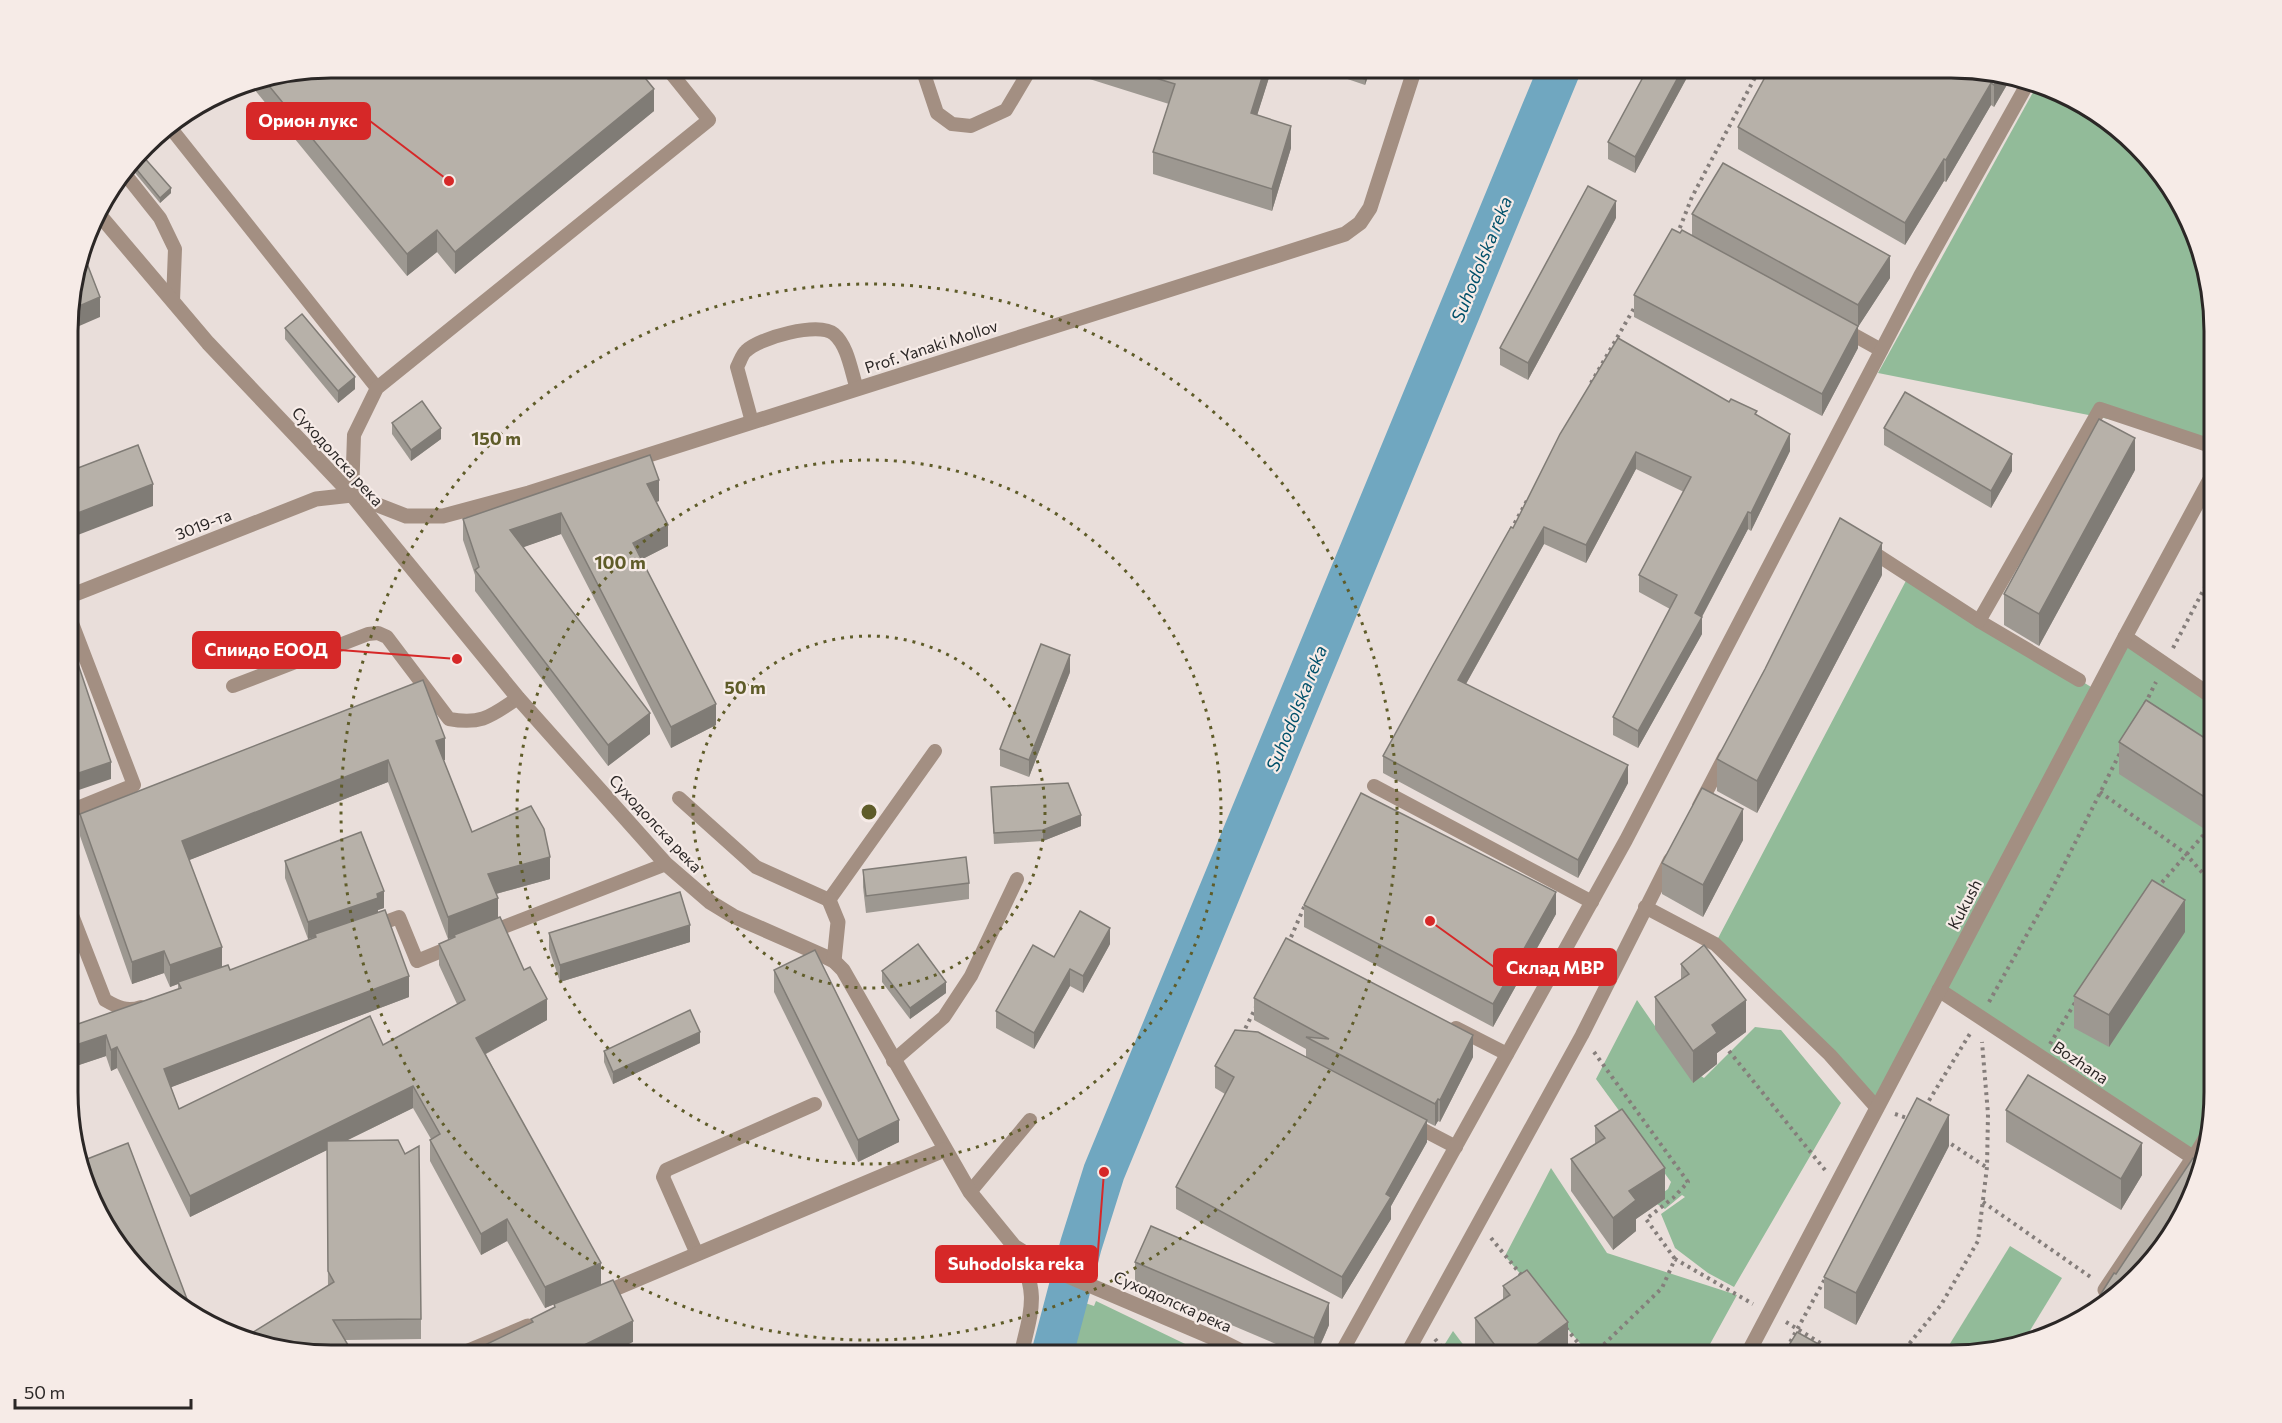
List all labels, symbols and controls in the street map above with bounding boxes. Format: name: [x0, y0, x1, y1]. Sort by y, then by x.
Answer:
callout: Орион лукс: [247, 103, 370, 139]
text: Орион лукс: [258, 109, 358, 131]
water label: Suhodolska reka: [1446, 193, 1516, 325]
street label: Prof. Yanaki Mollov: [862, 315, 1000, 377]
street label: Суходолска река: [288, 402, 388, 510]
text: 150 m: [471, 427, 521, 449]
street label: 3019-та: [172, 505, 234, 543]
text: 100 m: [594, 551, 646, 573]
callout: Спиидо ЕООД: [193, 632, 340, 668]
text: Спиидо ЕООД: [204, 638, 328, 660]
water label: Suhodolska reka: [1261, 642, 1331, 774]
text: 50 m: [724, 676, 766, 698]
street label: Суходолска река: [606, 770, 706, 876]
centre of rings: [859, 802, 879, 822]
street label: Kukush: [1943, 876, 1985, 932]
callout: Склад МВР: [1494, 949, 1616, 985]
text: Склад МВР: [1506, 956, 1604, 978]
street label: Bozhana: [2050, 1037, 2112, 1087]
callout: Suhodolska reka: [936, 1246, 1097, 1282]
text: Suhodolska reka: [948, 1252, 1084, 1274]
street label: Суходолска река: [1111, 1266, 1235, 1336]
scale bar: [15, 1372, 190, 1410]
text: 50 m: [24, 1381, 65, 1403]

